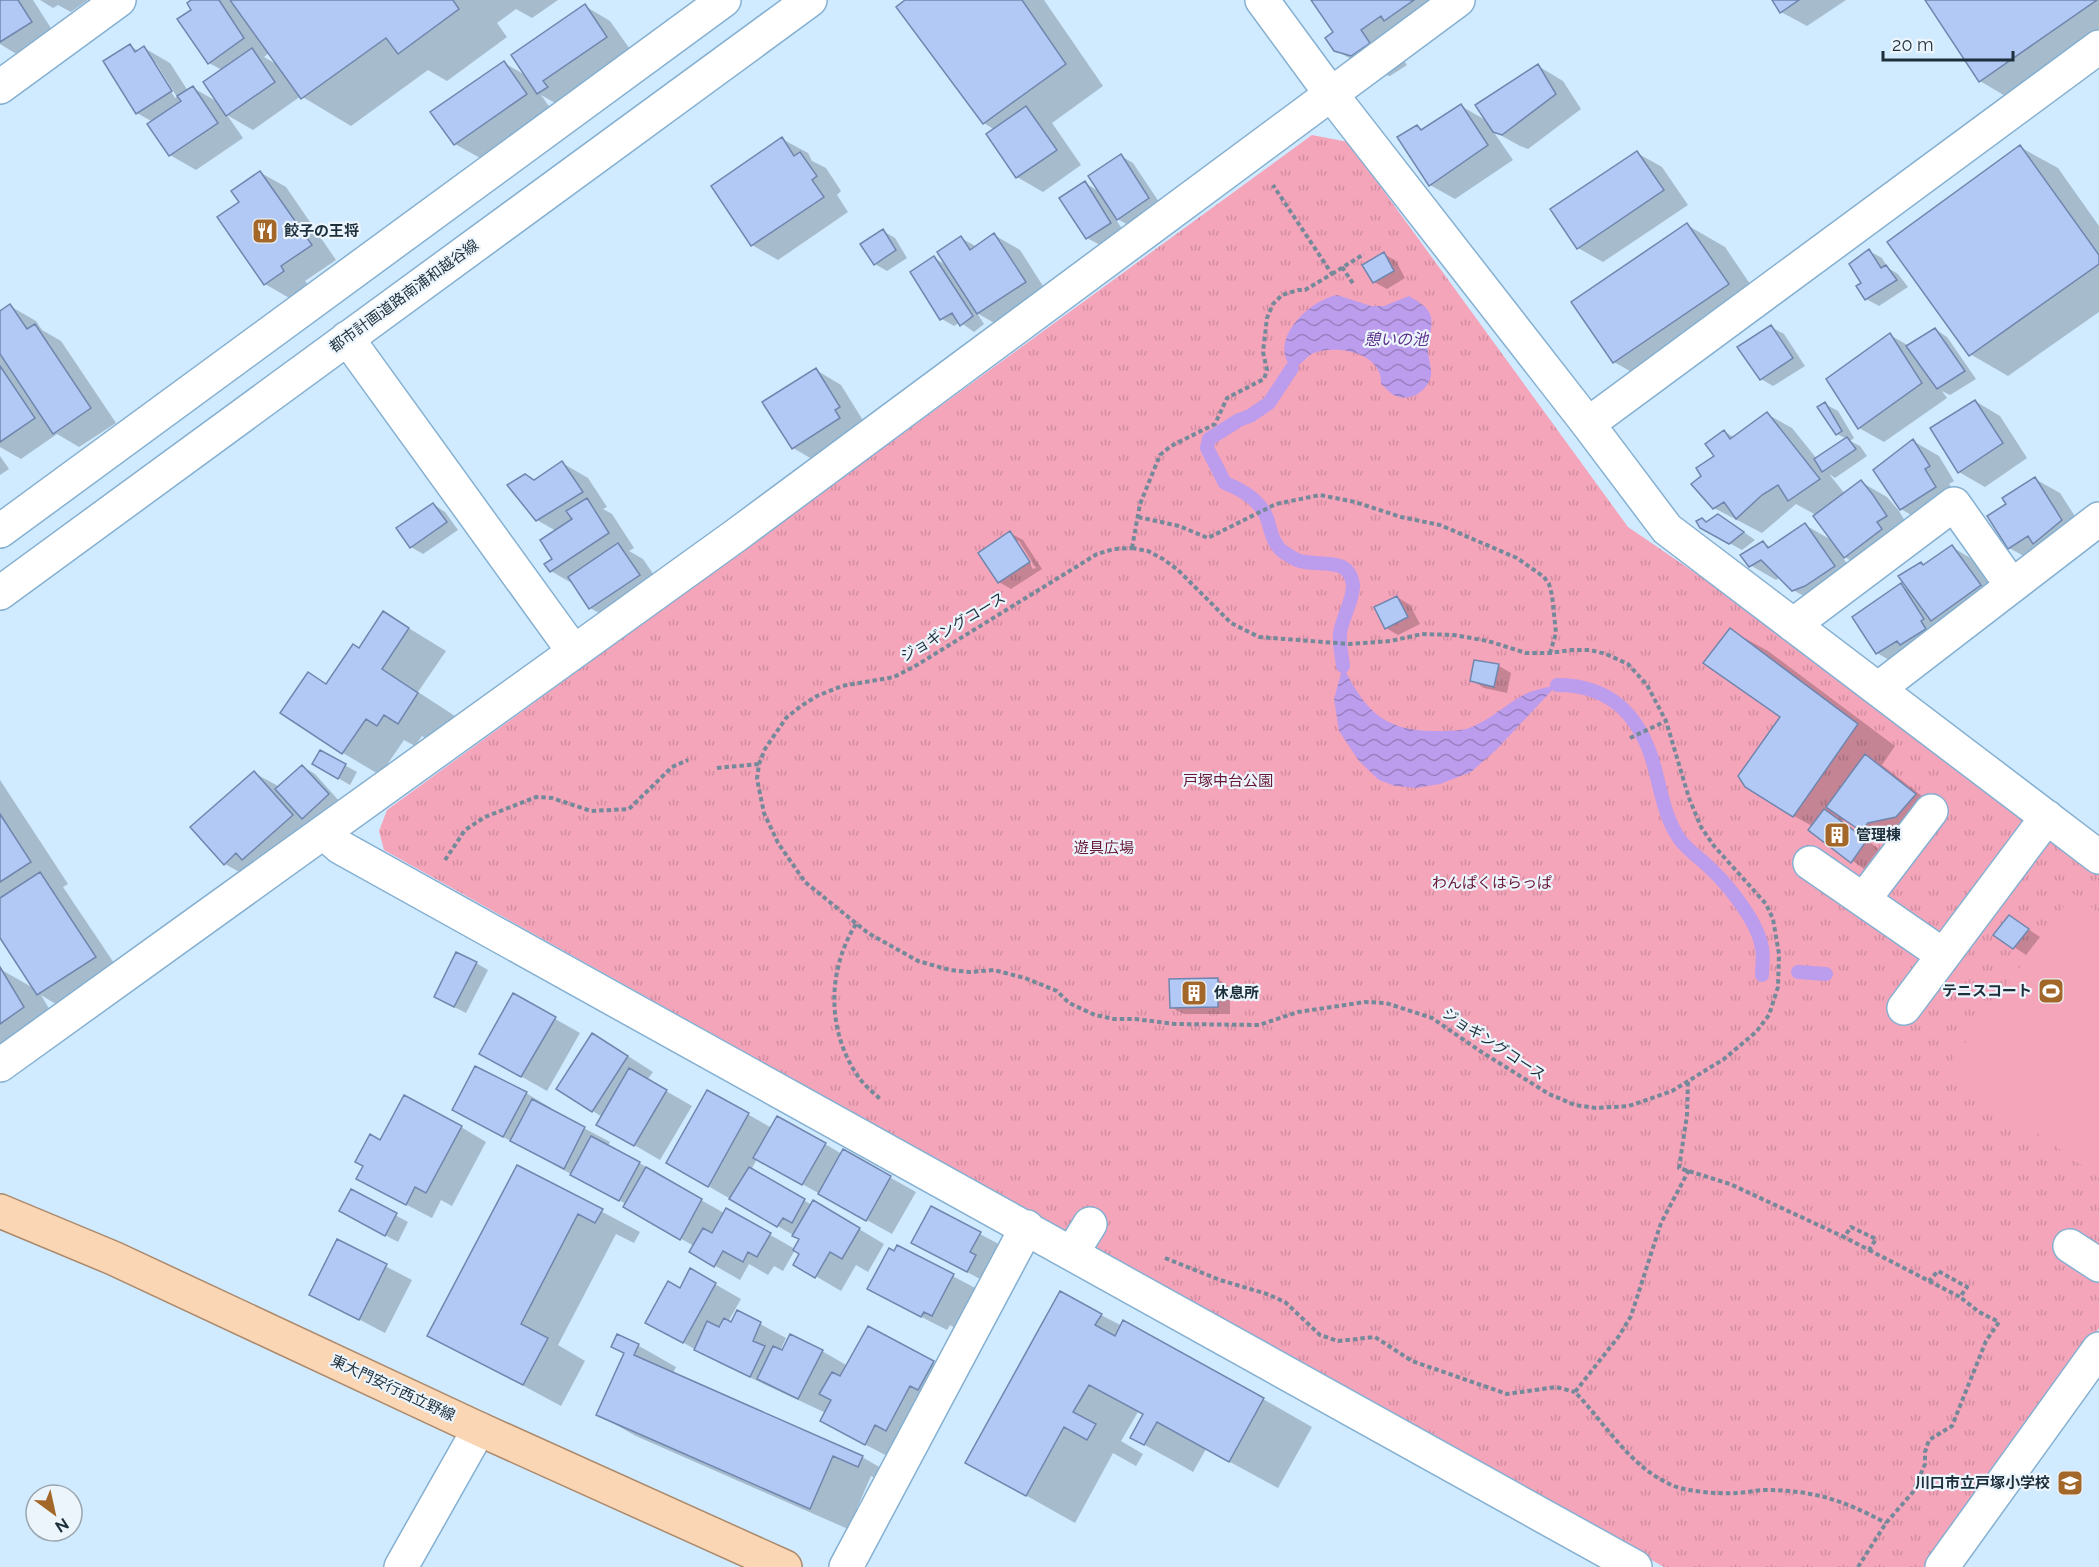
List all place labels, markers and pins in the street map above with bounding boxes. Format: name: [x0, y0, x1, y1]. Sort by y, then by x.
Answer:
restaurant icon: 餃子の王将: [250, 216, 280, 246]
place label: 餃子の王将: [284, 222, 359, 240]
building icon: 管理棟: [1822, 820, 1852, 850]
place label: 管理棟: [1856, 826, 1901, 844]
sports icon: テニスコート: [2036, 976, 2066, 1006]
building icon: 休息所: [1179, 978, 1209, 1008]
place label: テニスコート: [1942, 982, 2032, 1000]
place label: 休息所: [1214, 984, 1259, 1002]
school or university icon: 川口市立戸塚小学校: [2055, 1468, 2085, 1498]
place label: 川口市立戸塚小学校: [1915, 1474, 2050, 1492]

